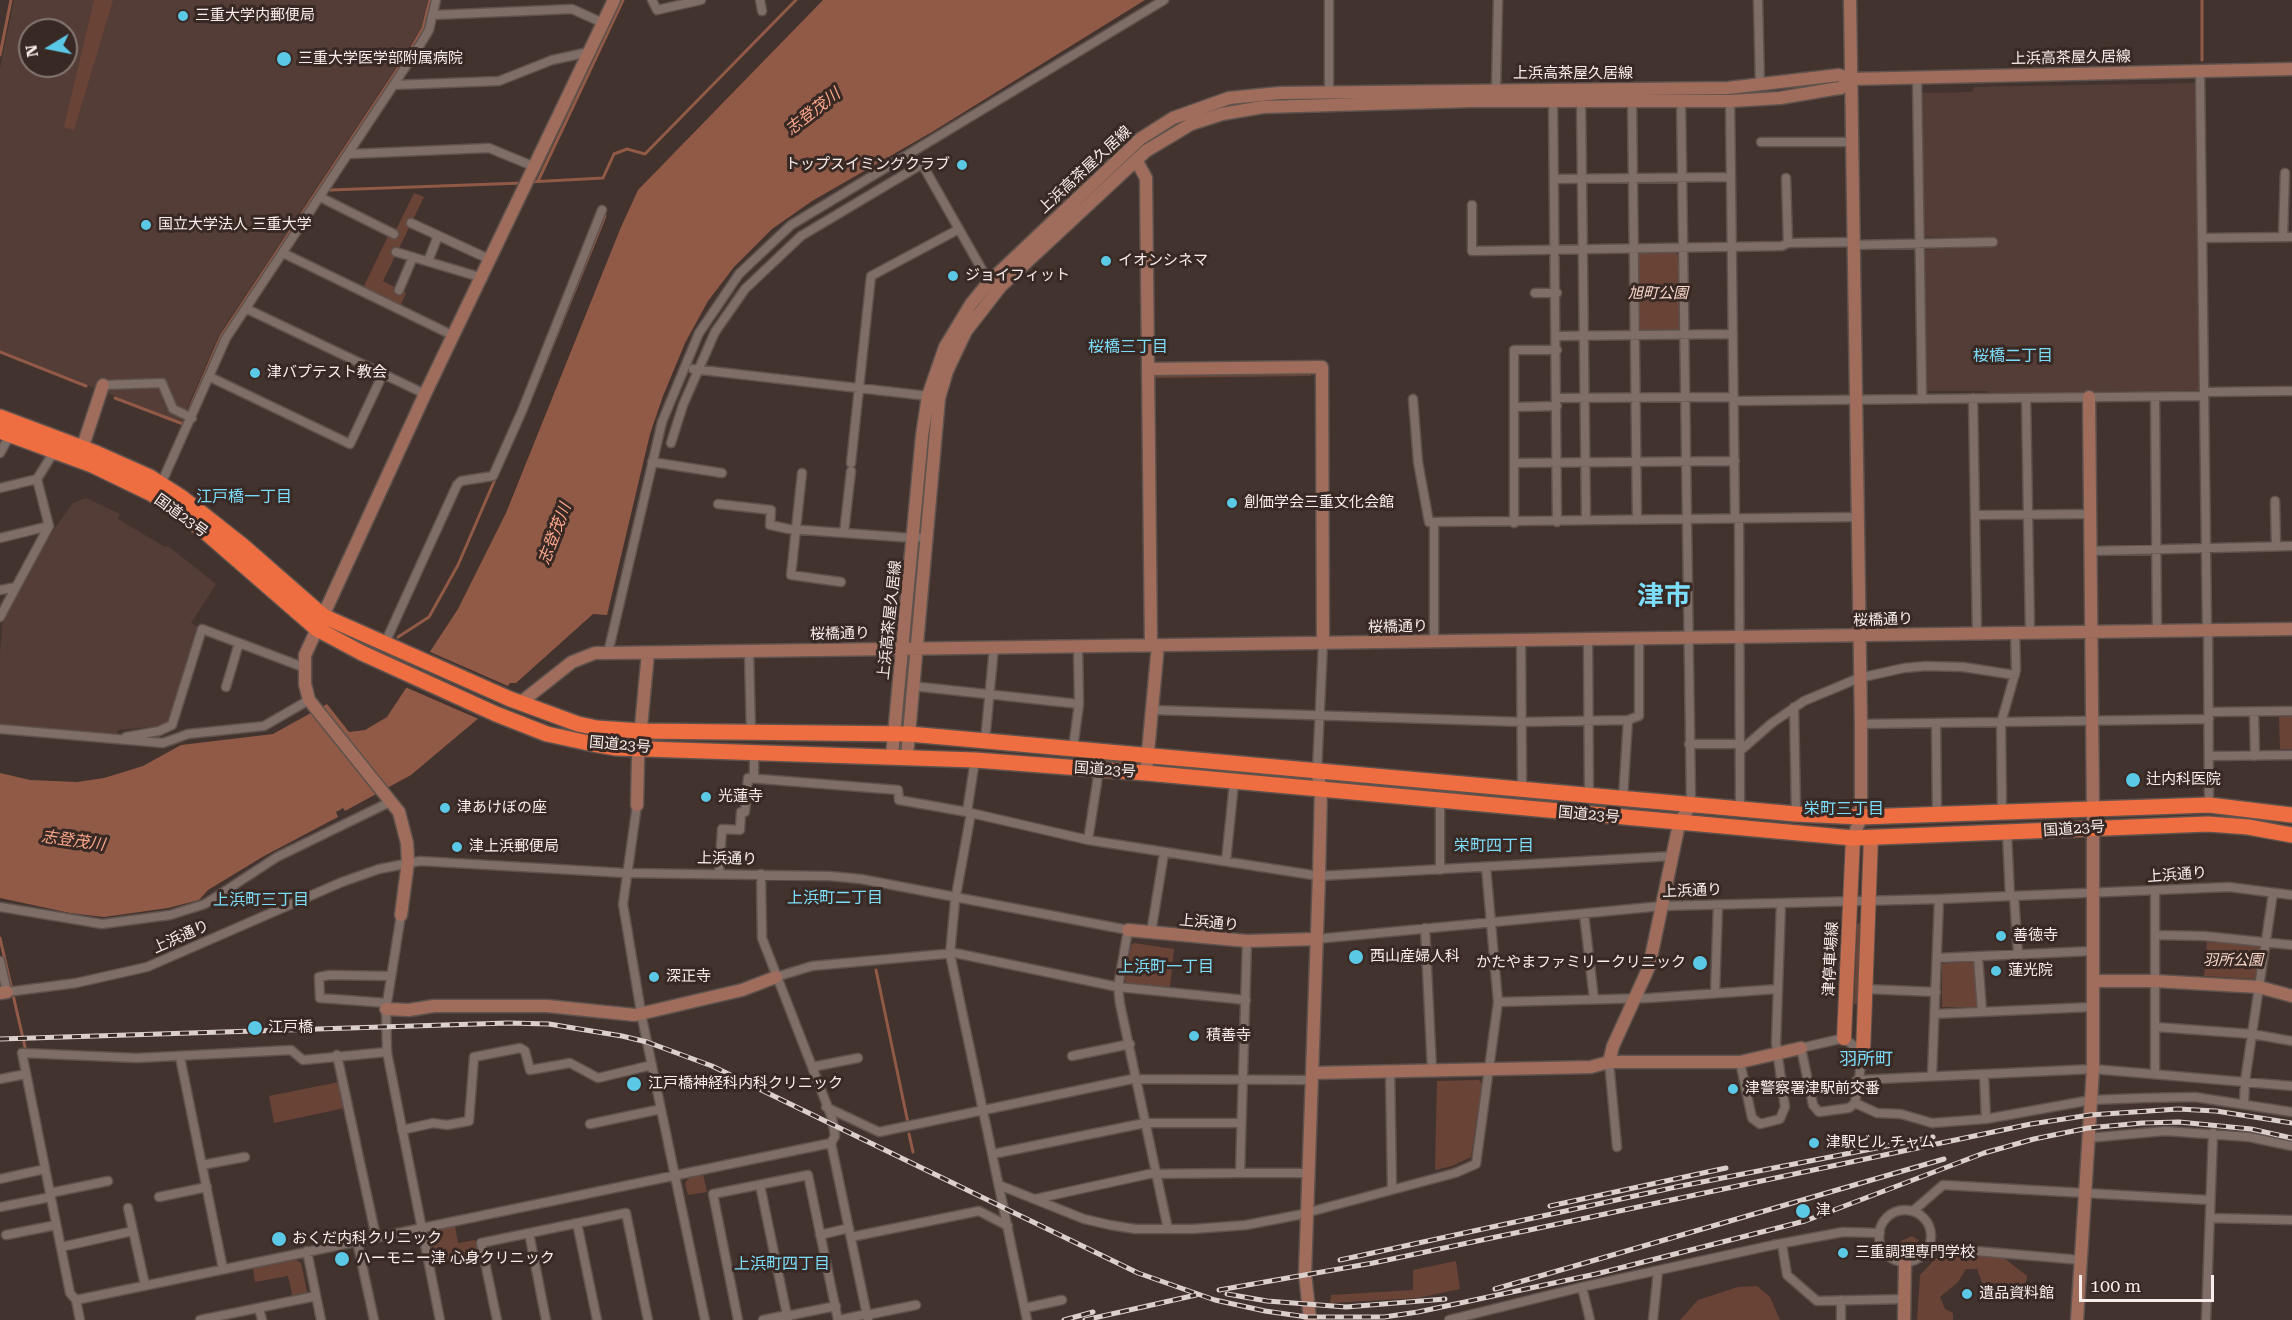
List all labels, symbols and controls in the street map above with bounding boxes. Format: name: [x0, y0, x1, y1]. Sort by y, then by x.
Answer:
place label: 三重大学内郵便局: [195, 7, 315, 25]
marker: 三重大学内郵便局: [176, 9, 190, 23]
north arrow: [18, 18, 78, 78]
text: N: [21, 43, 42, 59]
street label: 上浜高茶屋久居線: [2011, 48, 2131, 68]
marker: 三重大学医学部附属病院: [275, 50, 293, 68]
place label: 三重大学医学部附属病院: [298, 50, 463, 68]
street label: 上浜高茶屋久居線: [1513, 65, 1633, 83]
water label: 志登茂川: [782, 85, 844, 139]
street label: 上浜高茶屋久居線: [1035, 122, 1135, 218]
place label: トップスイミングクラブ: [785, 156, 950, 174]
marker: トップスイミングクラブ: [955, 158, 969, 172]
place label: 国立大学法人 三重大学: [158, 216, 312, 234]
marker: 国立大学法人 三重大学: [139, 218, 153, 232]
place label: イオンシネマ: [1118, 252, 1208, 270]
marker: イオンシネマ: [1099, 254, 1113, 268]
place label: ジョイフィット: [965, 267, 1070, 285]
marker: ジョイフィット: [946, 269, 960, 283]
park label: 旭町公園: [1628, 285, 1688, 303]
district label: 桜橋三丁目: [1088, 337, 1168, 357]
district label: 桜橋二丁目: [1973, 346, 2053, 366]
place label: 津バプテスト教会: [267, 364, 387, 382]
marker: 津バプテスト教会: [248, 366, 262, 380]
district label: 江戸橋一丁目: [196, 487, 292, 507]
street label: 国道23号: [151, 491, 211, 541]
place label: 創価学会三重文化会館: [1244, 494, 1394, 512]
marker: 創価学会三重文化会館: [1225, 496, 1239, 510]
water label: 志登茂川: [535, 501, 575, 567]
street label: 上浜高茶屋久居線: [875, 559, 905, 681]
district label: 津市: [1637, 581, 1691, 613]
street label: 桜橋通り: [1853, 610, 1913, 630]
street label: 桜橋通り: [1368, 617, 1428, 637]
street label: 桜橋通り: [810, 624, 870, 644]
street label: 国道23号: [588, 733, 652, 757]
street label: 国道23号: [1074, 759, 1136, 781]
marker: 辻内科医院: [2124, 771, 2142, 789]
place label: 辻内科医院: [2146, 771, 2221, 789]
place label: 光蓮寺: [718, 788, 763, 806]
marker: 光蓮寺: [699, 790, 713, 804]
place label: 津あけぼの座: [457, 799, 547, 817]
district label: 栄町三丁目: [1804, 799, 1884, 819]
marker: 津あけぼの座: [438, 801, 452, 815]
street label: 国道23号: [1557, 803, 1621, 827]
street label: 国道23号: [2043, 818, 2105, 840]
water label: 志登茂川: [40, 827, 106, 855]
district label: 栄町四丁目: [1454, 836, 1534, 856]
place label: 津上浜郵便局: [469, 838, 559, 856]
marker: 津上浜郵便局: [450, 840, 464, 854]
street label: 上浜通り: [697, 849, 757, 869]
street label: 上浜通り: [2146, 864, 2208, 886]
street label: 上浜通り: [1662, 881, 1722, 901]
district label: 上浜町二丁目: [787, 888, 883, 908]
district label: 上浜町三丁目: [213, 890, 309, 910]
street label: 上浜通り: [1178, 911, 1240, 935]
street label: 上浜通り: [150, 917, 212, 957]
street label: 津停車場線: [1820, 921, 1842, 997]
place label: 善徳寺: [2013, 927, 2058, 945]
marker: 善徳寺: [1994, 929, 2008, 943]
marker: 西山産婦人科: [1347, 948, 1365, 966]
place label: 西山産婦人科: [1370, 948, 1460, 966]
park label: 羽所公園: [2203, 952, 2263, 970]
place label: かたやまファミリークリニック: [1476, 954, 1686, 972]
marker: かたやまファミリークリニック: [1691, 954, 1709, 972]
district label: 上浜町一丁目: [1118, 957, 1214, 977]
place label: 蓮光院: [2008, 962, 2053, 980]
marker: 蓮光院: [1989, 964, 2003, 978]
place label: 深正寺: [666, 968, 711, 986]
marker: 深正寺: [647, 970, 661, 984]
marker: 江戸橋: [246, 1019, 264, 1037]
place label: 江戸橋: [268, 1019, 313, 1037]
place label: 積善寺: [1206, 1027, 1251, 1045]
marker: 積善寺: [1187, 1029, 1201, 1043]
district label: 羽所町: [1839, 1049, 1893, 1071]
marker: 江戸橋神経科内科クリニック: [625, 1075, 643, 1093]
place label: 江戸橋神経科内科クリニック: [648, 1075, 843, 1093]
place label: 津警察署津駅前交番: [1745, 1080, 1880, 1098]
marker: 津警察署津駅前交番: [1726, 1082, 1740, 1096]
place label: 津駅ビル チャム: [1826, 1134, 1935, 1152]
marker: 津駅ビル チャム: [1807, 1136, 1821, 1150]
marker: 津: [1794, 1202, 1812, 1220]
place label: 津: [1816, 1202, 1831, 1220]
marker: おくだ内科クリニック: [270, 1230, 288, 1248]
place label: おくだ内科クリニック: [292, 1230, 442, 1248]
place label: 三重調理専門学校: [1855, 1244, 1975, 1262]
marker: 三重調理専門学校: [1836, 1246, 1850, 1260]
marker: ハーモニー津 心身クリニック: [333, 1250, 351, 1268]
place label: ハーモニー津 心身クリニック: [356, 1250, 555, 1268]
district label: 上浜町四丁目: [734, 1254, 830, 1274]
scale bar: [2082, 1263, 2217, 1301]
text: 100 m: [2090, 1275, 2141, 1296]
place label: 遺品資料館: [1979, 1285, 2054, 1303]
marker: 遺品資料館: [1960, 1287, 1974, 1301]

